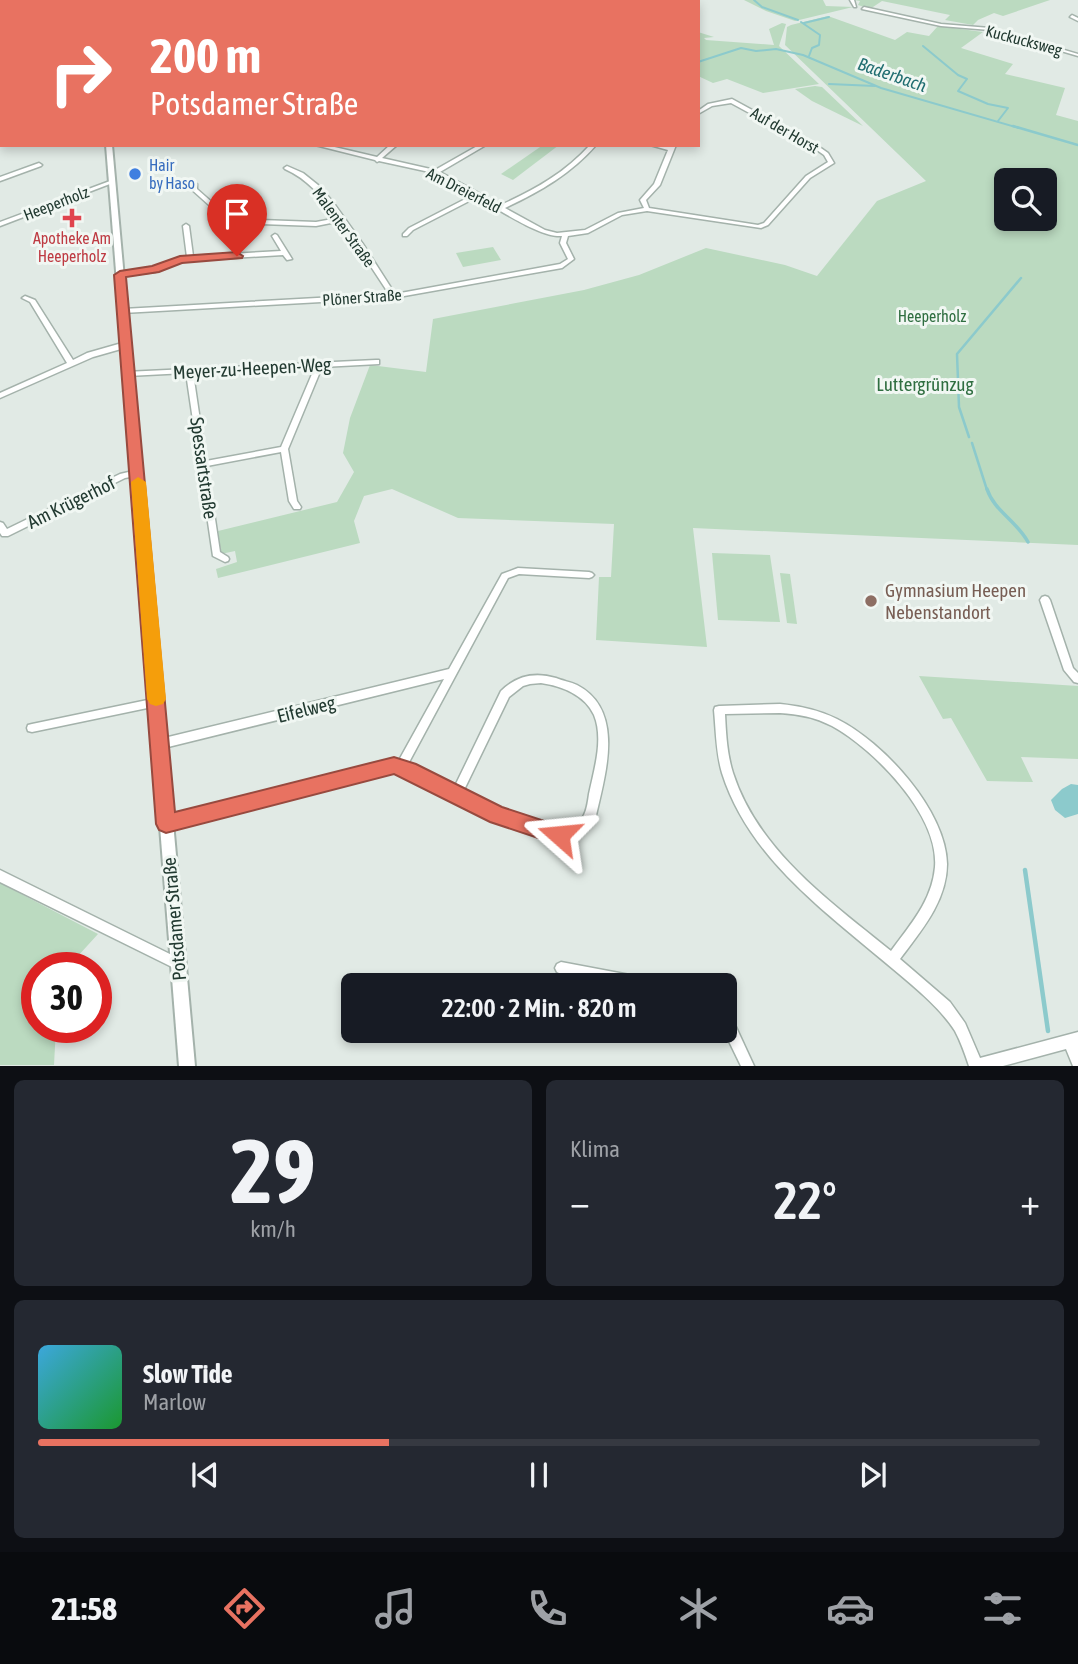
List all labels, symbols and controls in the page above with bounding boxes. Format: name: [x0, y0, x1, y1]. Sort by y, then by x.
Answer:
street label: Kuckucksweg: [984, 21, 1064, 60]
text: 200 m: [150, 27, 261, 83]
icon: right: [35, 28, 126, 119]
water label: Baderbach: [855, 53, 929, 96]
text: Potsdamer Straße: [150, 85, 358, 122]
street label: Auf der Horst: [748, 103, 823, 157]
place label: Hair by Haso: [149, 156, 195, 193]
street label: Am Dreierfeld: [424, 164, 504, 216]
marker: Hair by Haso: [127, 166, 143, 182]
map controls: [994, 168, 1057, 231]
button: search: [994, 168, 1057, 231]
street label: Heeperholz: [21, 182, 92, 225]
pin: [207, 184, 267, 256]
street label: Malenter Straße: [309, 184, 379, 270]
icon: arrive: [218, 195, 256, 233]
marker: Apotheke Am Heeperholz: [64, 210, 80, 226]
place label: Apotheke Am Heeperholz: [33, 229, 111, 266]
street label: Plöner Straße: [322, 285, 402, 309]
park label: Heeperholz: [898, 307, 967, 326]
street label: Meyer-zu-Heepen-Weg: [172, 353, 332, 383]
park label: Luttergrünzug: [876, 373, 974, 395]
street label: Spessartstraße: [186, 416, 222, 520]
street label: Am Krügerhof: [23, 471, 119, 533]
place label: Gymnasium Heepen Nebenstandort: [885, 579, 1026, 623]
marker: Gymnasium Heepen Nebenstandort: [863, 593, 879, 609]
street label: Eifelweg: [275, 691, 338, 727]
position arrow: [522, 798, 596, 872]
street label: Potsdamer Straße: [158, 856, 190, 982]
speed limit sign: 30: [21, 952, 112, 1043]
text: 22:00 · 2 Min. · 820 m: [442, 993, 636, 1023]
text: 29: [230, 1118, 316, 1222]
text: Klima: [570, 1136, 620, 1162]
text: 22°: [773, 1170, 837, 1230]
text: −: [570, 1180, 590, 1223]
text: +: [1020, 1180, 1040, 1223]
text: km/h: [250, 1216, 296, 1242]
text: Slow Tide: [143, 1359, 233, 1389]
text: Marlow: [143, 1389, 206, 1415]
icon: previous: [186, 1456, 224, 1494]
icon: pause: [520, 1456, 558, 1494]
icon: next: [854, 1456, 892, 1494]
icon: directions: [220, 1584, 269, 1633]
icon: music: [371, 1584, 420, 1633]
icon: phone: [523, 1584, 572, 1633]
icon: climate: [674, 1584, 723, 1633]
icon: car: [826, 1584, 875, 1633]
icon: filters: [978, 1584, 1027, 1633]
text: 21:58: [51, 1590, 117, 1627]

